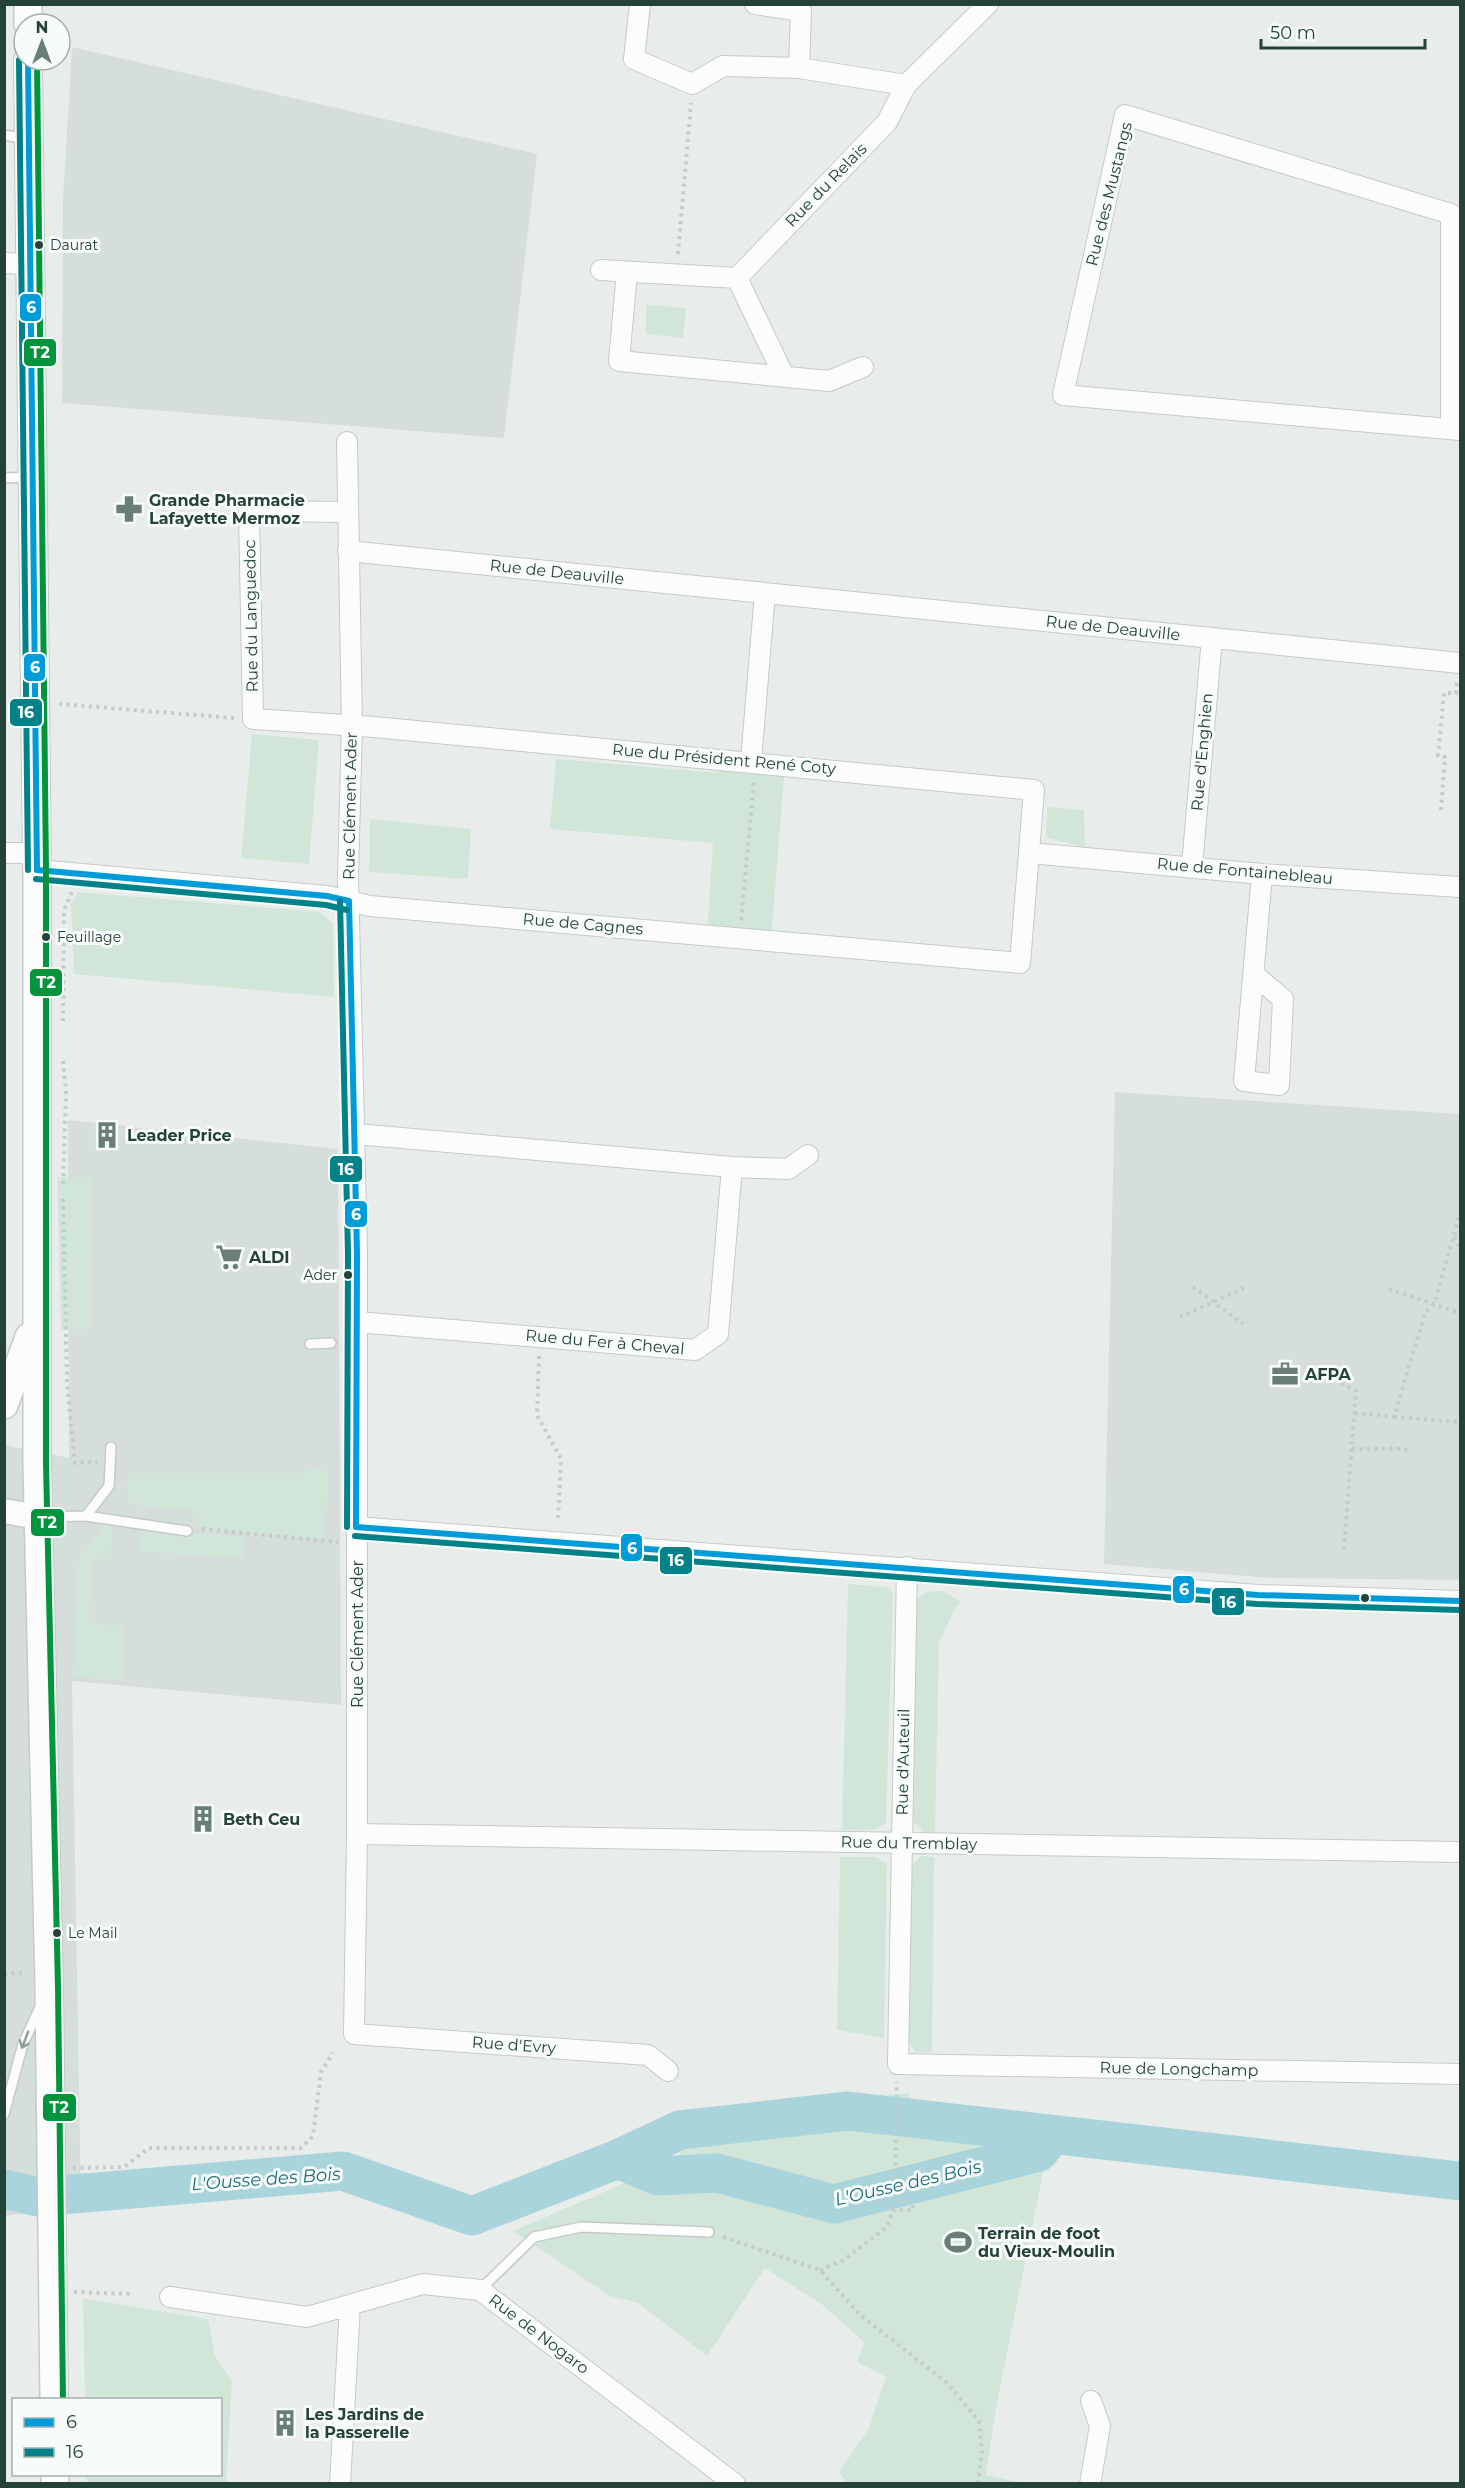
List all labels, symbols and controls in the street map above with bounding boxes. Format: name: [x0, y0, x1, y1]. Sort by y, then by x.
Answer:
north arrow: [12, 12, 72, 72]
scale bar: [1261, 12, 1424, 50]
text: N: [36, 18, 48, 37]
text: 50 m: [1270, 22, 1316, 44]
street label: Rue des Mustangs: [1082, 120, 1136, 268]
street label: Rue du Relais: [781, 139, 871, 231]
place label: Daurat: [50, 236, 99, 254]
marker: Daurat: [33, 239, 45, 251]
line badge: 6: [19, 293, 42, 322]
text: 6: [26, 298, 36, 317]
line badge: T2: [23, 338, 57, 367]
text: T2: [30, 343, 50, 362]
place label: Grande Pharmacie Lafayette Mermoz: [149, 491, 305, 528]
pharmacy icon: Grande Pharmacie Lafayette Mermoz: [114, 494, 144, 524]
street label: Rue du Languedoc: [240, 539, 262, 693]
street label: Rue de Deauville: [489, 555, 625, 589]
street label: Rue de Deauville: [1045, 611, 1181, 645]
line badge: 6: [23, 653, 46, 682]
text: 6: [30, 658, 40, 677]
street label: Rue d'Enghien: [1187, 692, 1217, 812]
line badge: 16: [9, 698, 43, 727]
text: 16: [18, 703, 34, 722]
street label: Rue Clément Ader: [339, 732, 361, 880]
street label: Rue du Président René Coty: [611, 740, 837, 778]
street label: Rue de Fontainebleau: [1156, 854, 1334, 888]
street label: Rue de Cagnes: [522, 909, 644, 939]
place label: Feuillage: [57, 928, 121, 946]
marker: Feuillage: [40, 931, 52, 943]
line badge: T2: [29, 968, 63, 997]
text: T2: [36, 973, 56, 992]
building icon: Leader Price: [92, 1120, 122, 1150]
place label: Leader Price: [127, 1126, 232, 1145]
line badge: 16: [329, 1155, 363, 1183]
text: 16: [338, 1160, 354, 1179]
line badge: 6: [344, 1200, 368, 1228]
text: 6: [351, 1205, 361, 1224]
supermarket icon: ALDI: [214, 1242, 244, 1272]
place label: ALDI: [248, 1248, 289, 1267]
place label: Ader: [303, 1266, 337, 1284]
marker: Ader: [342, 1269, 354, 1281]
street label: Rue du Fer à Cheval: [525, 1326, 685, 1358]
office icon: AFPA: [1270, 1359, 1300, 1389]
place label: AFPA: [1304, 1365, 1351, 1384]
line badge: T2: [30, 1508, 65, 1537]
text: T2: [37, 1513, 57, 1532]
line badge: 6: [620, 1533, 643, 1562]
text: 6: [627, 1539, 637, 1558]
line badge: 16: [659, 1546, 693, 1575]
text: 16: [668, 1551, 684, 1570]
street label: Rue Clément Ader: [348, 1560, 367, 1708]
line badge: 6: [1172, 1575, 1195, 1604]
text: 6: [1179, 1580, 1189, 1599]
line badge: 16: [1211, 1587, 1245, 1616]
unlabelled marker: [1359, 1592, 1371, 1604]
text: 16: [1220, 1593, 1236, 1612]
street label: Rue d'Auteuil: [893, 1708, 913, 1816]
building icon: Beth Ceu: [188, 1804, 218, 1834]
place label: Beth Ceu: [223, 1810, 300, 1829]
street label: Rue du Tremblay: [840, 1832, 978, 1854]
place label: Le Mail: [68, 1924, 117, 1942]
marker: Le Mail: [51, 1927, 63, 1939]
one-way arrow: [19, 2031, 30, 2049]
street label: Rue d'Evry: [471, 2033, 557, 2057]
street label: Rue de Longchamp: [1099, 2058, 1259, 2080]
line badge: T2: [42, 2093, 77, 2122]
text: T2: [49, 2098, 69, 2117]
water label: L'Ousse des Bois: [833, 2155, 984, 2211]
water label: L'Ousse des Bois: [191, 2163, 342, 2195]
place label: Terrain de foot du Vieux-Moulin: [978, 2224, 1115, 2261]
sports icon: Terrain de foot du Vieux-Moulin: [943, 2227, 973, 2257]
street label: Rue de Nogaro: [485, 2290, 593, 2378]
legend: [12, 2398, 222, 2476]
place label: Les Jardins de la Passerelle: [305, 2405, 424, 2442]
building icon: Les Jardins de la Passerelle: [270, 2408, 300, 2438]
text: 6: [66, 2411, 77, 2433]
text: 16: [66, 2441, 83, 2463]

